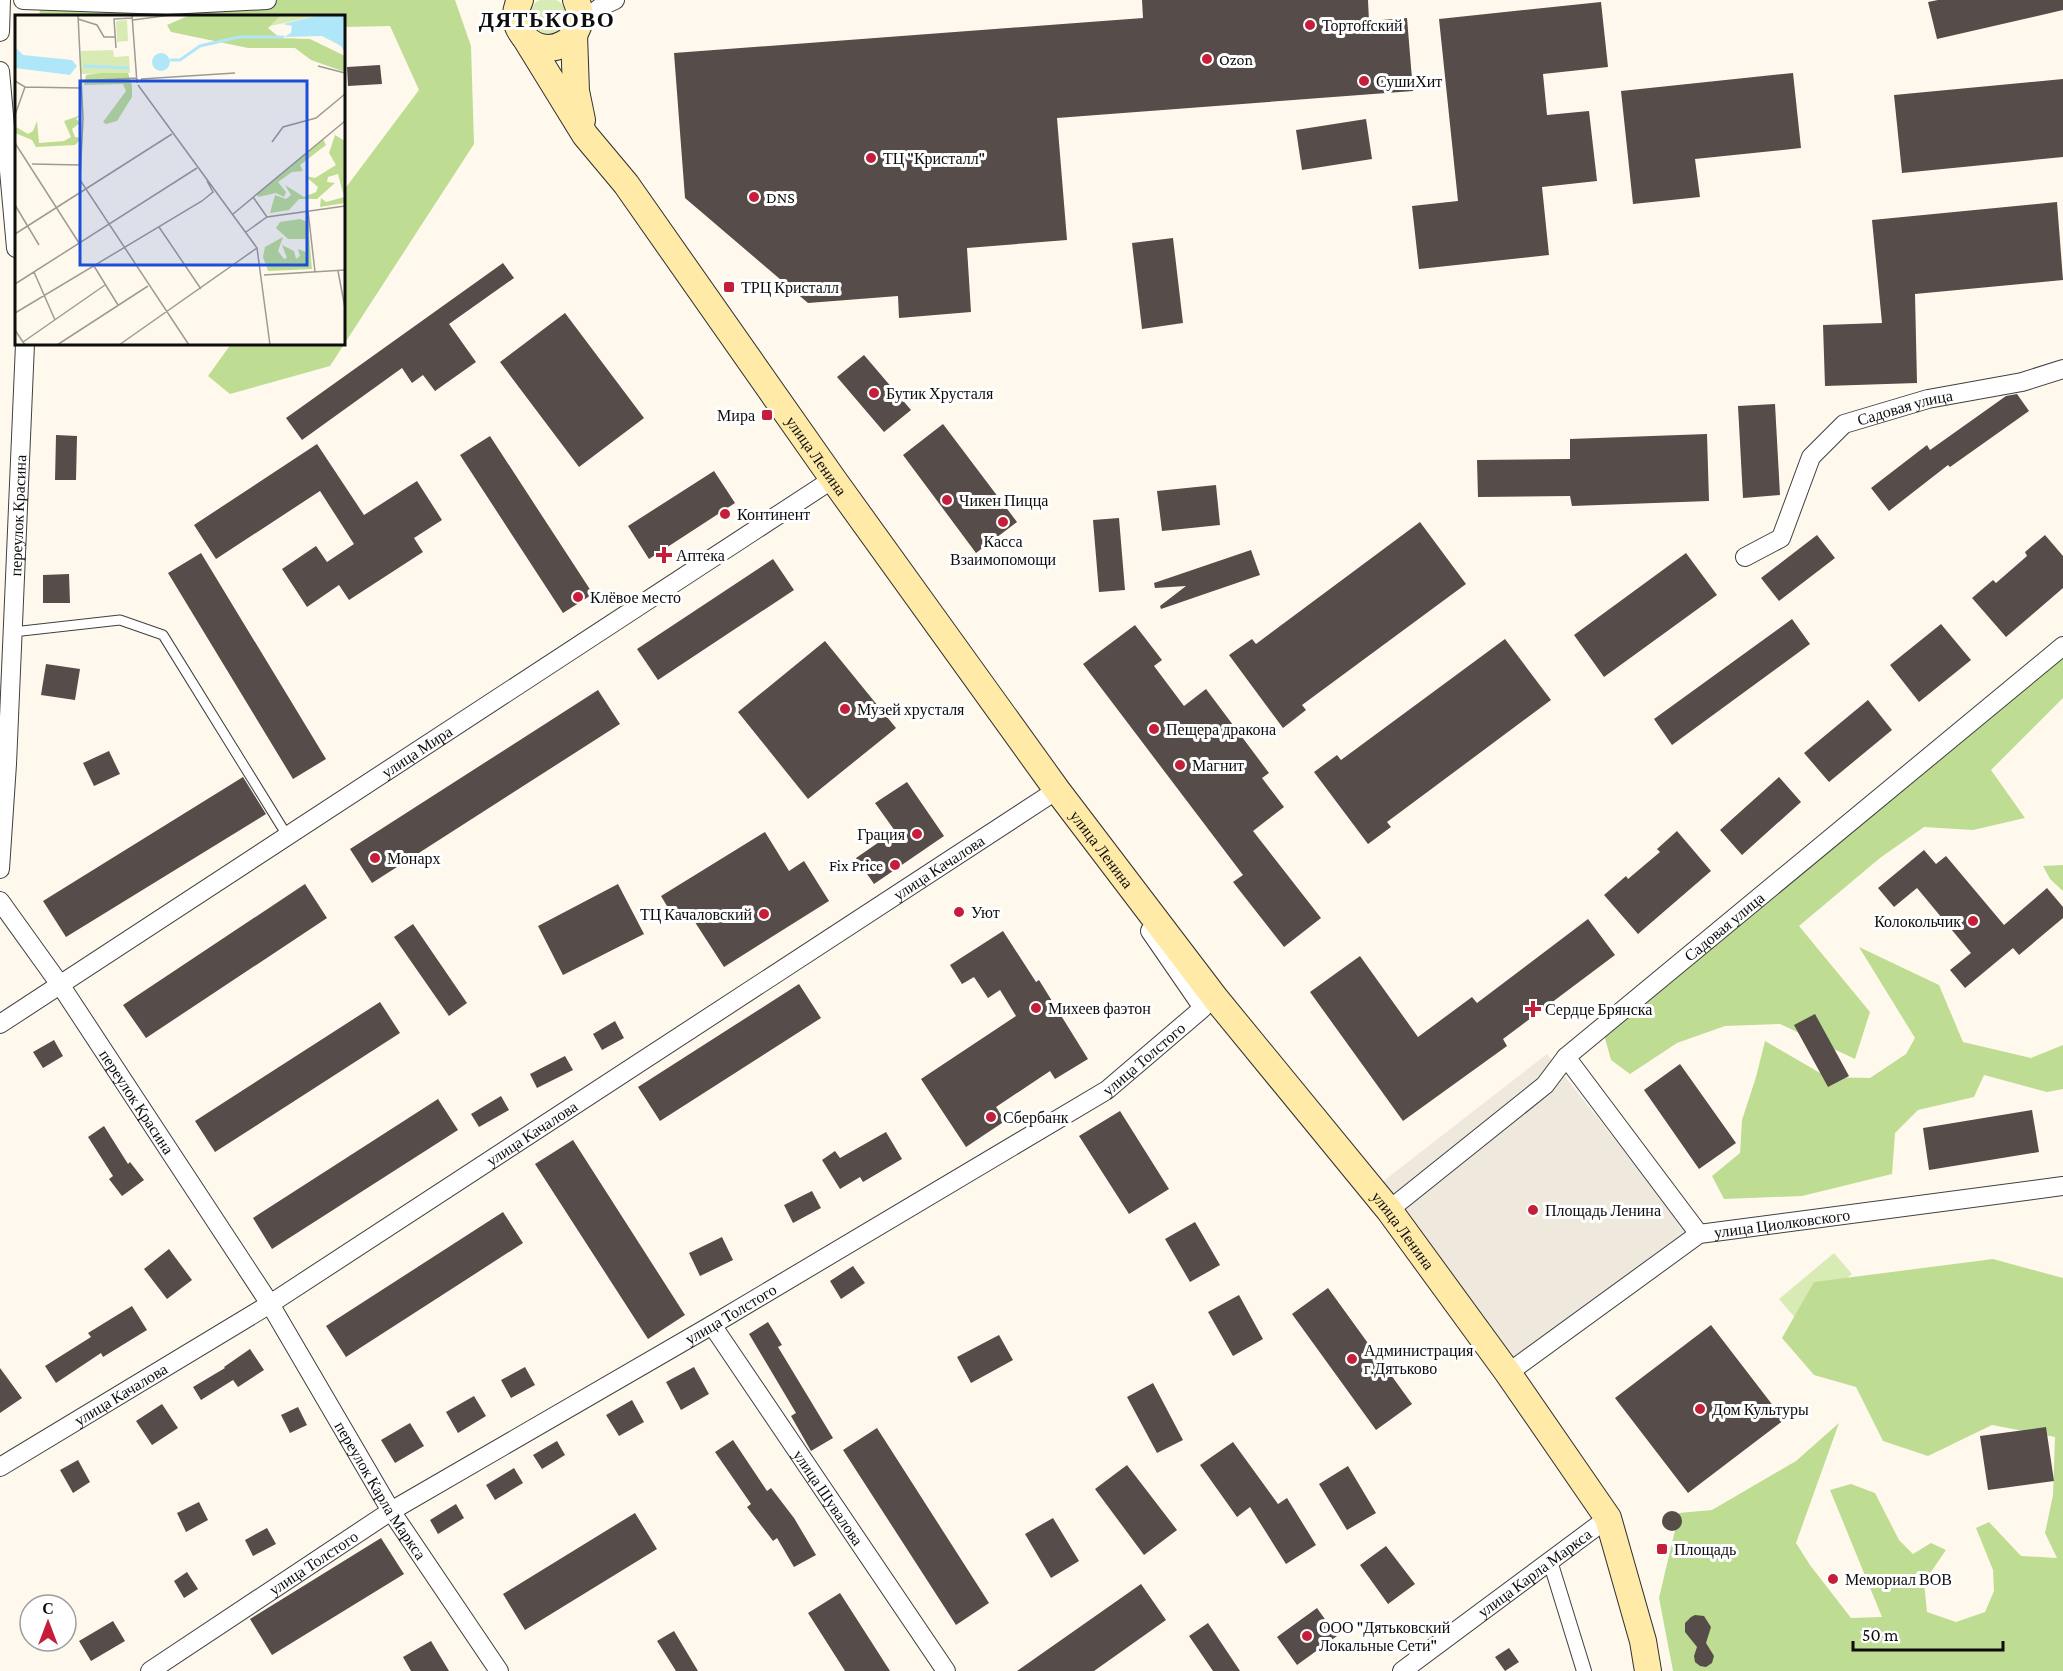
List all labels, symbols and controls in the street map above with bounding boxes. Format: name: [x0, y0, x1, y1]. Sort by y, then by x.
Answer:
district label: ДЯТЬКОВО: [479, 7, 615, 32]
inset map: [15, 15, 345, 345]
place label: Тортоffский: [1322, 17, 1403, 35]
marker: Тортоffский: [1303, 18, 1317, 32]
place label: Ozon: [1219, 51, 1253, 68]
marker: Ozon: [1200, 52, 1214, 66]
place label: СушиХит: [1376, 73, 1442, 91]
marker: СушиХит: [1357, 74, 1371, 88]
place label: ТЦ "Кристалл": [883, 150, 985, 168]
marker: ТЦ "Кристалл": [864, 151, 878, 165]
place label: DNS: [766, 189, 795, 206]
marker: DNS: [747, 190, 761, 204]
place label: ТРЦ Кристалл: [741, 279, 839, 297]
marker: ТРЦ Кристалл: [722, 280, 736, 294]
place label: Бутик Хрусталя: [886, 385, 994, 403]
marker: Бутик Хрусталя: [867, 386, 881, 400]
street label: Садовая улица: [1855, 387, 1954, 429]
place label: Мира: [717, 407, 755, 425]
marker: Мира: [760, 408, 774, 422]
street label: улица Ленина: [782, 413, 850, 499]
street label: переулок Красина: [7, 454, 29, 577]
place label: Чикен Пицца: [959, 492, 1048, 510]
marker: Чикен Пицца: [940, 493, 954, 507]
place label: Континент: [737, 506, 810, 523]
marker: Континент: [718, 507, 732, 521]
marker: Касса Взаимопомощи: [996, 515, 1010, 529]
place label: Касса Взаимопомощи: [950, 533, 1056, 569]
place label: Аптека: [676, 547, 725, 564]
marker: Аптека: [657, 548, 671, 562]
place label: Клёвое место: [590, 589, 681, 606]
marker: Клёвое место: [571, 590, 585, 604]
place label: Музей хрусталя: [857, 701, 965, 719]
marker: Музей хрусталя: [838, 702, 852, 716]
place label: Пещера дракона: [1166, 721, 1276, 739]
marker: Пещера дракона: [1147, 722, 1161, 736]
street label: улица Мира: [379, 723, 455, 782]
place label: Магнит: [1192, 757, 1244, 774]
marker: Магнит: [1173, 758, 1187, 772]
street label: улица Ленина: [1066, 807, 1136, 892]
place label: Грация: [857, 826, 906, 844]
marker: Грация: [910, 827, 924, 841]
street label: улица Качалова: [890, 832, 988, 904]
place label: Монарх: [387, 850, 441, 868]
marker: Монарх: [368, 851, 382, 865]
place label: Fix Price: [829, 857, 883, 874]
marker: Fix Price: [888, 858, 902, 872]
street label: Садовая улица: [1681, 889, 1768, 965]
place label: Уют: [971, 904, 1000, 921]
marker: Уют: [952, 905, 966, 919]
place label: ТЦ Качаловский: [640, 906, 752, 924]
marker: ТЦ Качаловский: [757, 907, 771, 921]
place label: Колокольчик: [1874, 913, 1961, 930]
marker: Колокольчик: [1966, 914, 1980, 928]
place label: Михеев фаэтон: [1048, 1000, 1151, 1018]
marker: Михеев фаэтон: [1029, 1001, 1043, 1015]
place label: Сердце Брянска: [1545, 1001, 1652, 1019]
marker: Сердце Брянска: [1526, 1002, 1540, 1016]
street label: улица Толстого: [1099, 1019, 1189, 1100]
street label: переулок Красина: [96, 1046, 177, 1157]
street label: улица Качалова: [483, 1098, 581, 1170]
place label: Сбербанк: [1003, 1109, 1069, 1127]
marker: Сбербанк: [984, 1110, 998, 1124]
street label: улица Ленина: [1367, 1188, 1438, 1273]
place label: Площадь Ленина: [1545, 1202, 1661, 1220]
marker: Площадь Ленина: [1526, 1203, 1540, 1217]
street label: улица Циолковского: [1713, 1206, 1851, 1242]
street label: улица Толстого: [682, 1281, 780, 1349]
place label: Администрация г.Дятьково: [1364, 1342, 1474, 1378]
marker: Администрация г.Дятьково: [1345, 1352, 1359, 1366]
street label: улица Качалова: [72, 1360, 170, 1430]
place label: Дом Культуры: [1712, 1401, 1809, 1419]
marker: Дом Культуры: [1693, 1402, 1707, 1416]
street label: переулок Карла Маркса: [332, 1419, 429, 1563]
street label: улица Шувалова: [789, 1447, 866, 1549]
street label: улица Карла Маркса: [1475, 1525, 1595, 1622]
street label: улица Толстого: [266, 1527, 361, 1599]
place label: Площадь: [1674, 1541, 1736, 1559]
marker: Площадь: [1655, 1542, 1669, 1556]
place label: Мемориал ВОВ: [1845, 1571, 1952, 1589]
marker: Мемориал ВОВ: [1826, 1572, 1840, 1586]
north arrow: [18, 1593, 78, 1653]
text: С: [42, 1600, 54, 1617]
scale bar: [1853, 1614, 2003, 1652]
place label: ООО "Дятьковский Локальные Сети": [1319, 1619, 1451, 1654]
text: 50 m: [1862, 1625, 1899, 1645]
marker: ООО "Дятьковский Локальные Сети": [1300, 1629, 1314, 1643]

